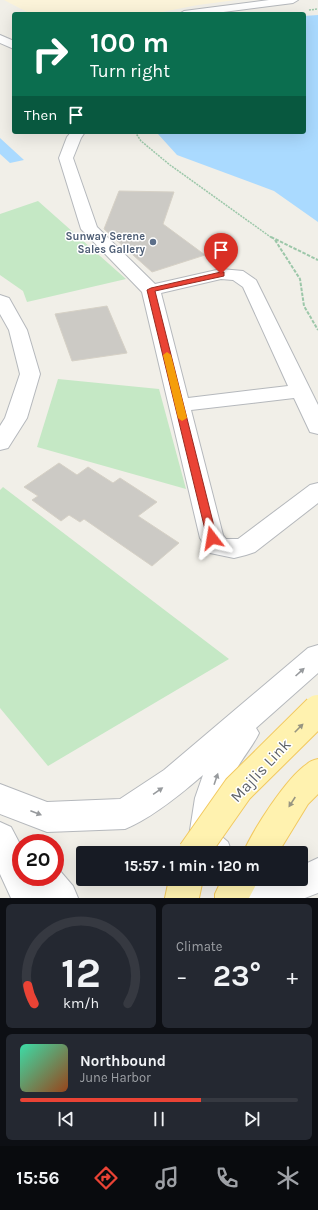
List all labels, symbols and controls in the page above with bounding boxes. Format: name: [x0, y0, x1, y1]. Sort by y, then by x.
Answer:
text: 100 m: [90, 26, 169, 59]
icon: right: [24, 28, 76, 80]
text: Turn right: [90, 60, 170, 82]
icon: arrive: [65, 104, 87, 126]
text: Then: [24, 106, 57, 124]
place label: Sunway Serene Sales Gallery: [65, 230, 145, 256]
pin: [204, 233, 238, 274]
marker: Sunway Serene Sales Gallery: [148, 237, 158, 247]
icon: arrive: [210, 239, 232, 261]
position arrow: [191, 517, 233, 559]
one-way arrow: [295, 667, 306, 676]
one-way arrow: [294, 723, 304, 733]
street label: Majlis Link: [226, 735, 295, 806]
one-way arrow: [214, 772, 220, 784]
one-way arrow: [153, 787, 164, 795]
one-way arrow: [288, 797, 296, 807]
one-way arrow: [31, 810, 42, 816]
speed limit sign: 20: [12, 834, 64, 886]
text: 15:57 · 1 min · 120 m: [124, 857, 260, 875]
text: Climate: [176, 939, 222, 954]
text: 12: [61, 949, 101, 997]
text: 23°: [213, 958, 261, 994]
text: −: [176, 964, 188, 990]
text: +: [286, 964, 298, 990]
text: km/h: [63, 995, 99, 1012]
text: Northbound: [80, 1052, 166, 1070]
text: June Harbor: [80, 1070, 151, 1085]
icon: previous: [55, 1108, 77, 1130]
icon: pause: [148, 1108, 170, 1130]
icon: next: [241, 1108, 263, 1130]
icon: directions: [92, 1164, 120, 1192]
icon: music: [153, 1164, 181, 1192]
icon: phone: [213, 1164, 241, 1192]
icon: climate: [274, 1164, 302, 1192]
text: 15:56: [16, 1167, 59, 1189]

